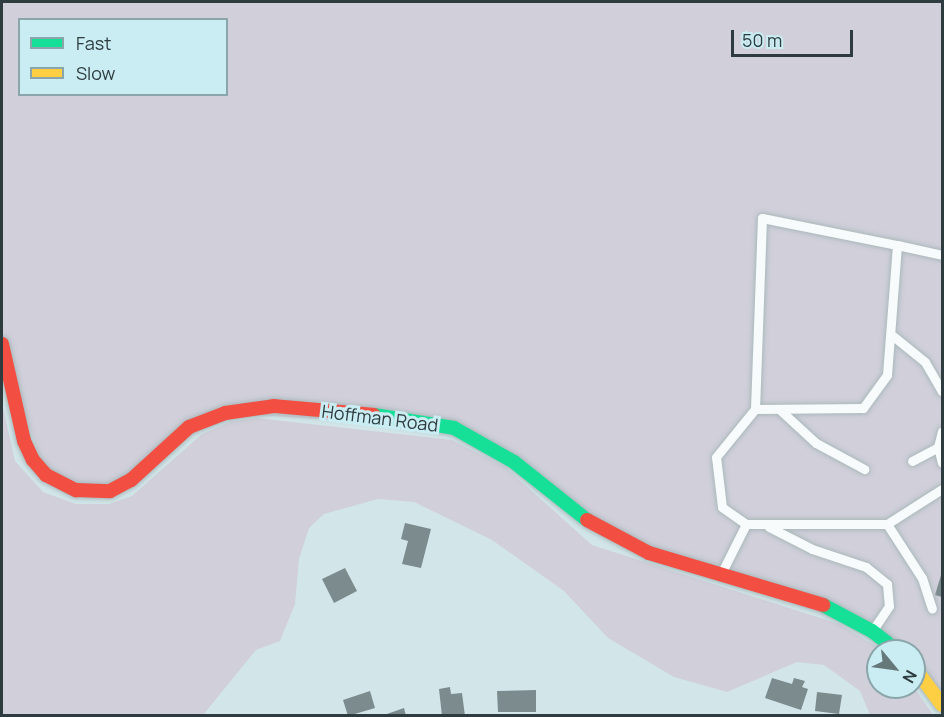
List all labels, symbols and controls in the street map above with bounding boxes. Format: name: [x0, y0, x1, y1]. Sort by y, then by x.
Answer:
legend: [18, 18, 228, 96]
scale bar: [734, 18, 856, 56]
text: 50 m: [742, 28, 782, 52]
text: Fast: [76, 31, 111, 55]
text: Slow: [76, 61, 115, 85]
street label: Hoffman Road: [321, 400, 439, 436]
north arrow: [866, 639, 926, 699]
text: N: [898, 666, 922, 687]

